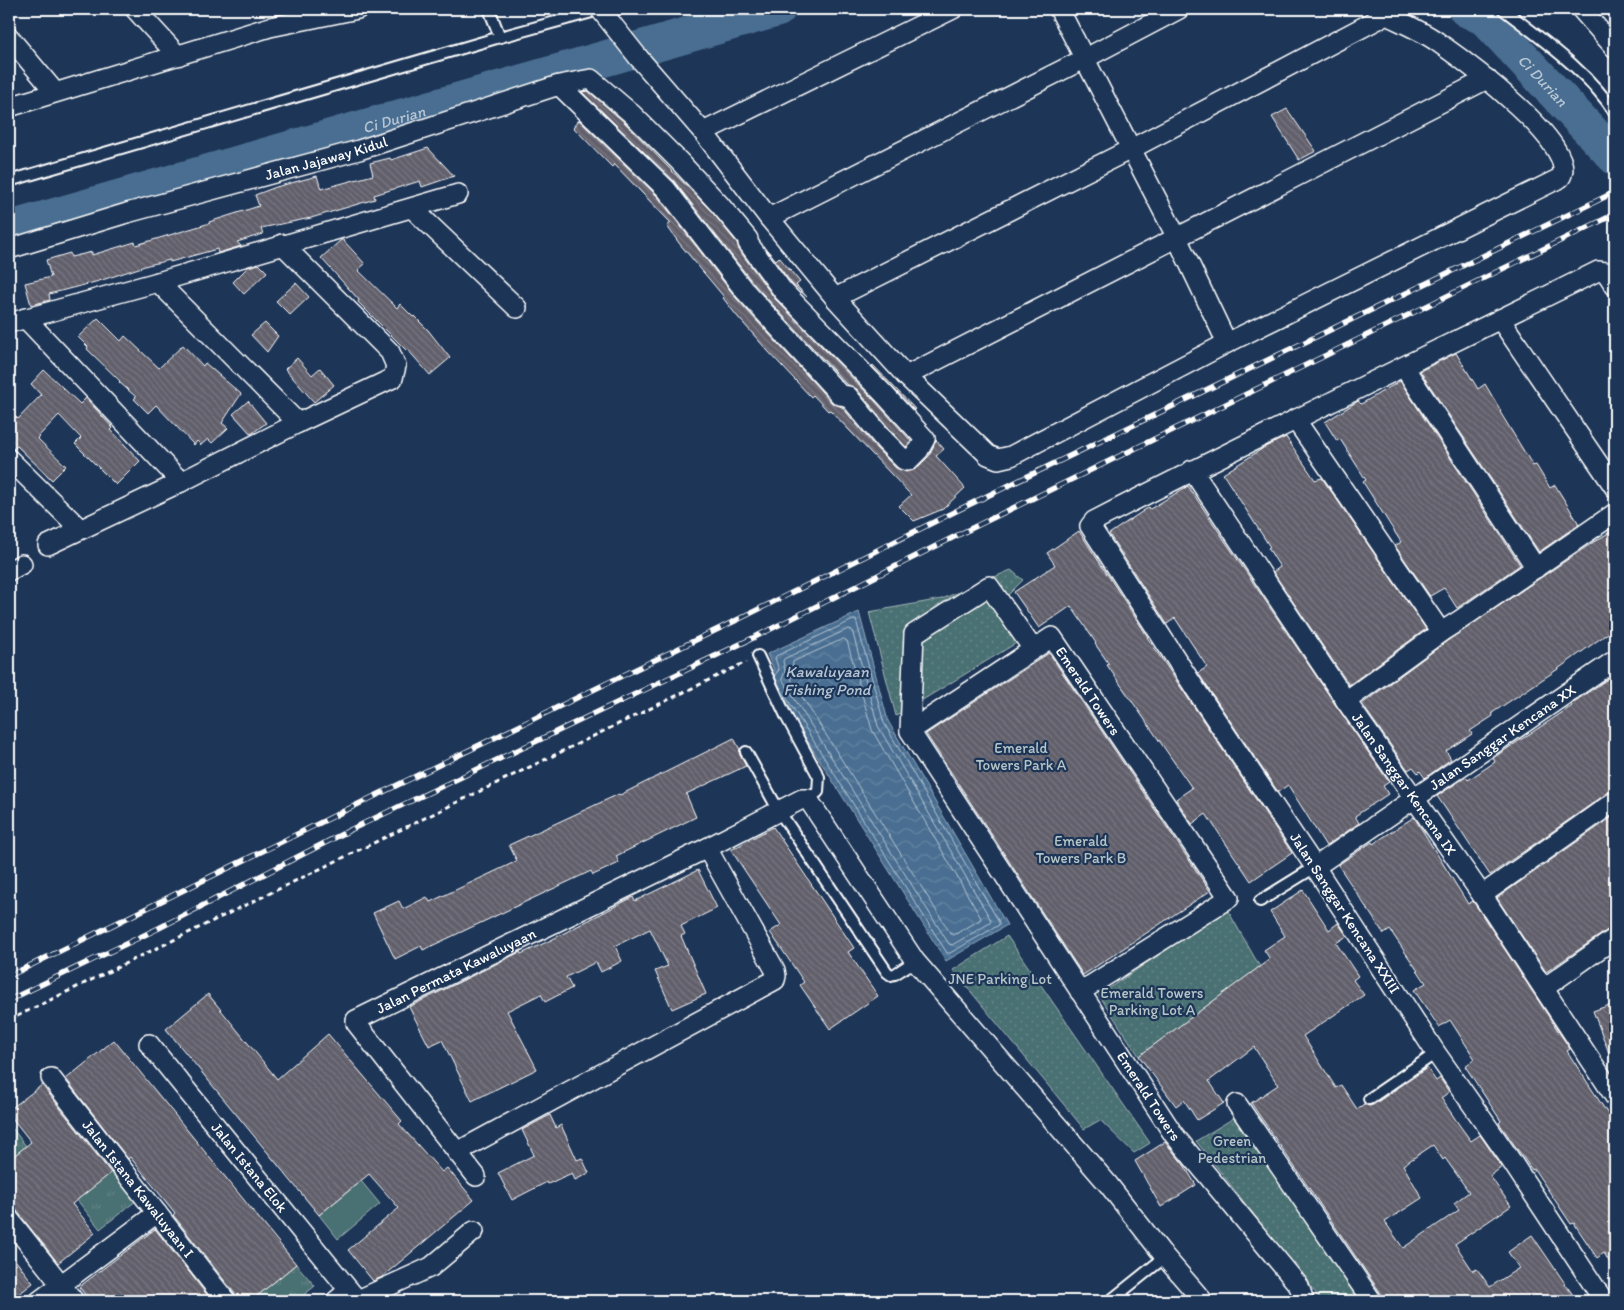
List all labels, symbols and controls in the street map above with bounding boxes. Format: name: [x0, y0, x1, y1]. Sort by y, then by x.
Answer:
water label: Ci Durian: [1514, 50, 1572, 110]
water label: Ci Durian: [360, 101, 428, 137]
street label: Jalan Jajaway Kidul: [263, 132, 390, 184]
street label: Emerald Towers: [1052, 643, 1124, 739]
water label: Kawaluyaan Fishing Pond: [783, 662, 872, 699]
street label: Jalan Sanggar Kencana XX: [1426, 681, 1579, 794]
street label: Jalan Sanggar Kencana IX: [1348, 709, 1461, 859]
park label: Emerald Towers Park A: [976, 739, 1067, 774]
street label: Jalan Sanggar Kencana XXIII: [1286, 829, 1404, 997]
park label: Emerald Towers Park B: [1036, 832, 1126, 867]
street label: Jalan Permata Kawaluyaan: [373, 924, 539, 1018]
park label: JNE Parking Lot: [948, 970, 1052, 988]
park label: Emerald Towers Parking Lot A: [1100, 984, 1204, 1019]
street label: Emerald Towers: [1113, 1048, 1184, 1145]
street label: Jalan Istana Kawaluyaan I: [78, 1116, 198, 1261]
street label: Jalan Istana Elok: [207, 1119, 291, 1216]
park label: Green Pedestrian: [1198, 1132, 1266, 1167]

